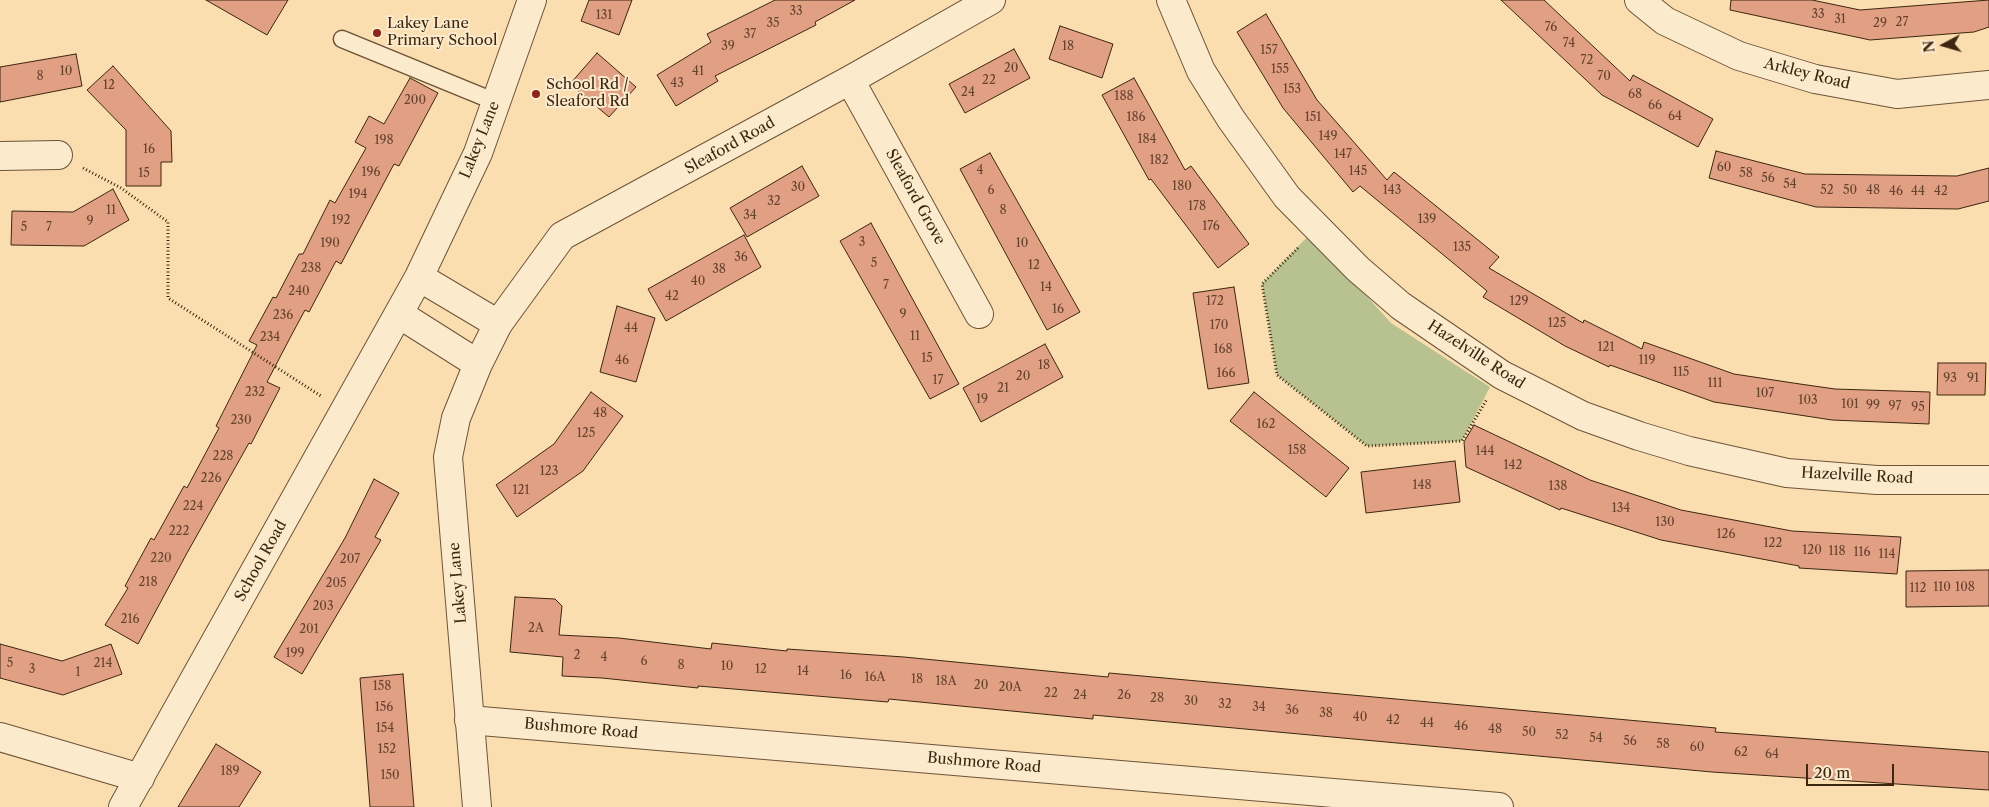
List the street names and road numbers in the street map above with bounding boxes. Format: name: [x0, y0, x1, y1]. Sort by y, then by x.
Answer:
street label: Arkley Road: [1762, 55, 1852, 93]
street label: Lakey Lane: [456, 99, 504, 181]
street label: Sleaford Road: [682, 114, 778, 178]
street label: Sleaford Grove: [881, 146, 949, 248]
street label: Hazelville Road: [1424, 317, 1528, 393]
street label: Hazelville Road: [1801, 464, 1913, 488]
street label: School Road: [231, 517, 291, 605]
street label: Lakey Lane: [445, 541, 471, 625]
street label: Bushmore Road: [523, 715, 639, 743]
street label: Bushmore Road: [926, 749, 1042, 777]

